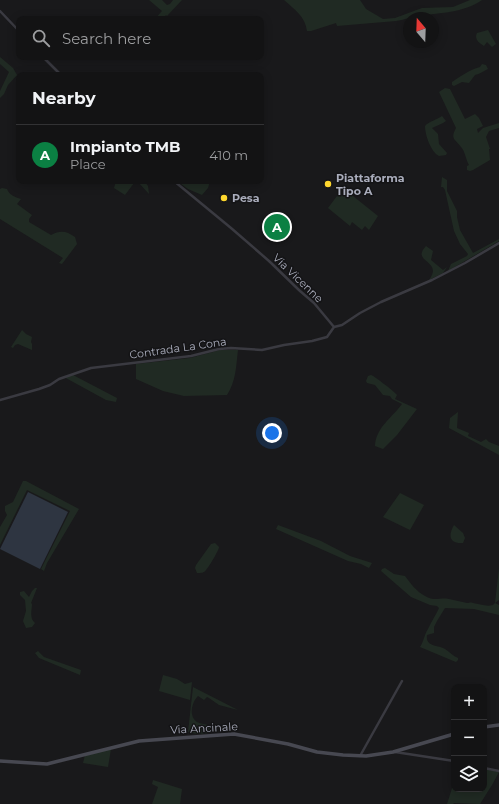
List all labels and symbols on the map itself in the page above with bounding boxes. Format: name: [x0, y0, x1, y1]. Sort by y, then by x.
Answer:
north arrow: [403, 12, 439, 48]
place label: Piattaforma Tipo A: [336, 171, 405, 198]
marker: Piattaforma Tipo A: [323, 179, 333, 189]
place label: Pesa: [232, 191, 260, 205]
marker: Pesa: [219, 193, 229, 203]
pin: A: [264, 212, 290, 242]
street label: Via Vicenne: [270, 251, 326, 306]
street label: Contrada La Cona: [129, 334, 227, 362]
your location: [262, 423, 282, 443]
street label: Via Ancinale: [170, 719, 239, 737]

